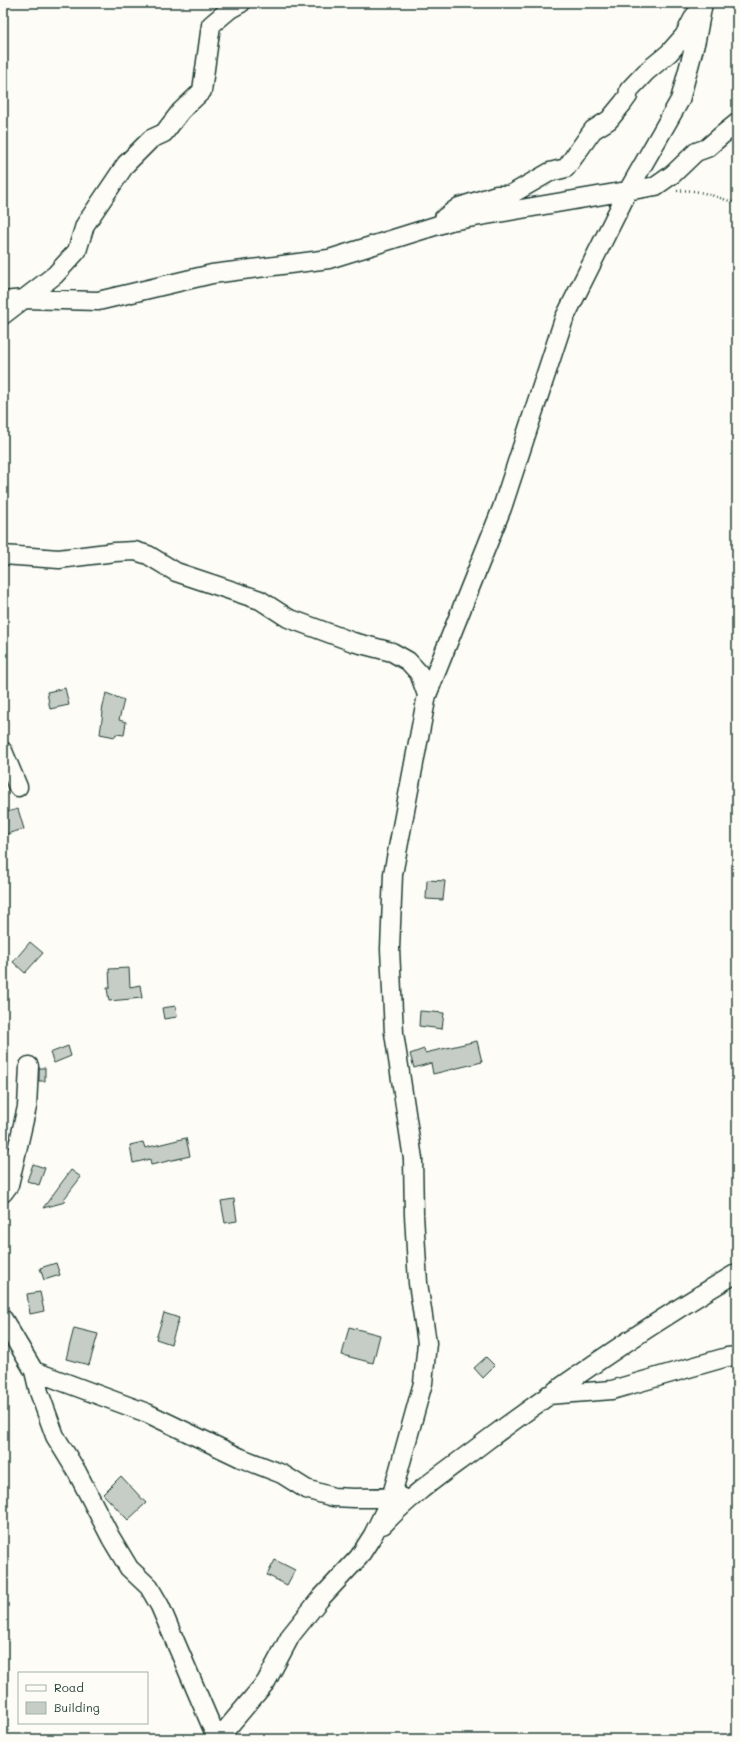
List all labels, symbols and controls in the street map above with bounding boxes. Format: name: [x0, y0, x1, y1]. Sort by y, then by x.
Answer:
legend: [18, 1672, 148, 1724]
text: Road: [54, 1679, 84, 1695]
text: Building: [54, 1699, 100, 1715]

